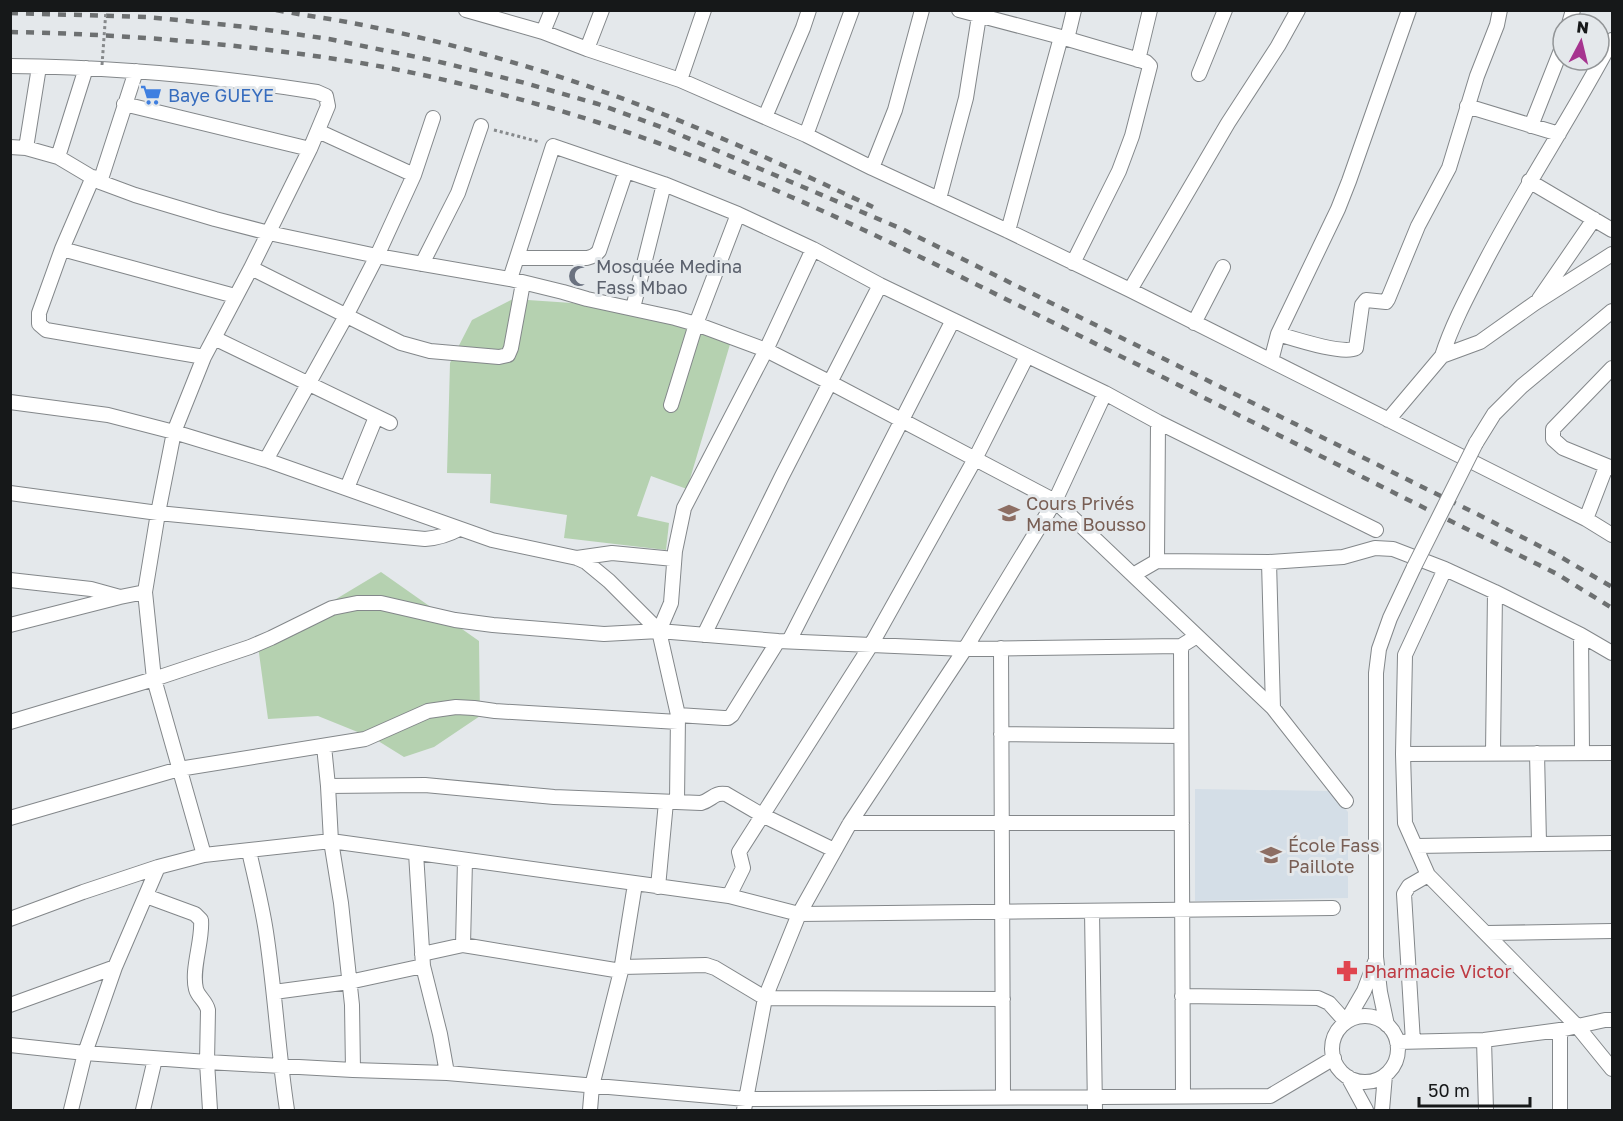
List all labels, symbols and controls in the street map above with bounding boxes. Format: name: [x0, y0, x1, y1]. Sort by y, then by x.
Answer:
north arrow: [1551, 12, 1611, 72]
text: N: [1576, 16, 1590, 38]
supermarket icon: Baye GUEYE: [139, 83, 163, 107]
place label: Baye GUEYE: [168, 84, 274, 106]
place label: Mosquée Medina Fass Mbao: [596, 255, 742, 298]
mosque icon: Mosquée Medina Fass Mbao: [567, 264, 591, 288]
place label: Cours Privés Mame Bousso: [1026, 492, 1146, 535]
school or university icon: Cours Privés Mame Bousso: [997, 501, 1021, 525]
place label: École Fass Paillote: [1288, 834, 1380, 877]
school or university icon: École Fass Paillote: [1259, 843, 1283, 867]
pharmacy icon: Pharmacie Victor: [1335, 959, 1359, 983]
place label: Pharmacie Victor: [1364, 960, 1511, 982]
scale bar: [1419, 1070, 1530, 1108]
text: 50 m: [1428, 1079, 1470, 1101]

